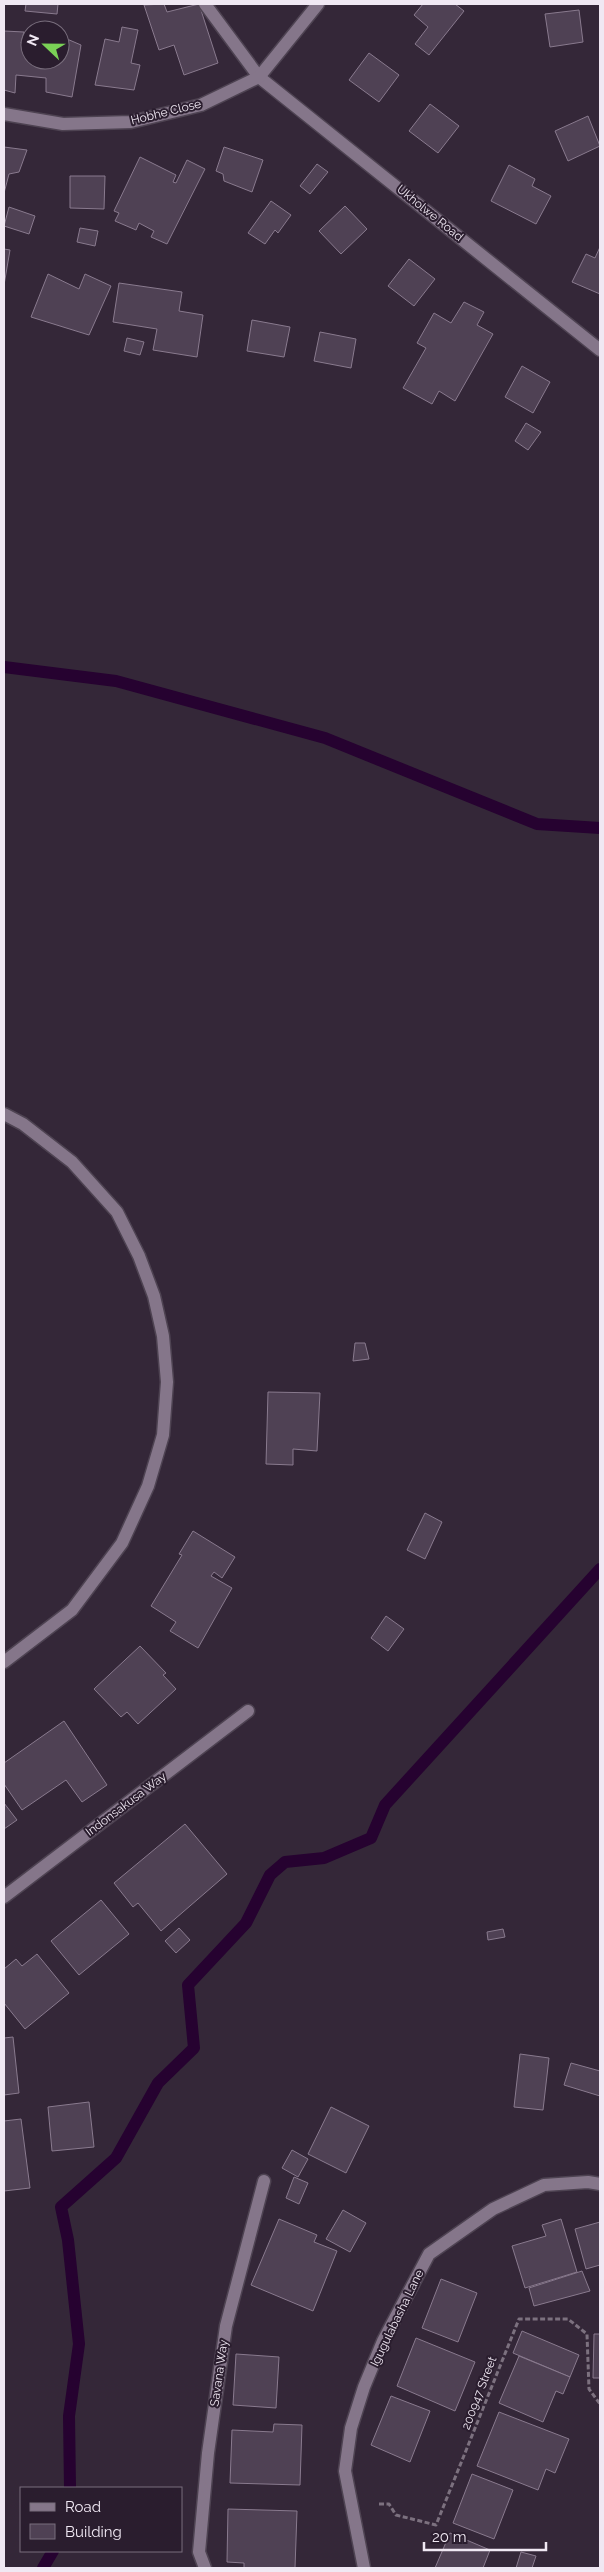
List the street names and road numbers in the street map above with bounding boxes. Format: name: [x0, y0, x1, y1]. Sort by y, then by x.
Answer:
street label: Hobhe Close: [129, 97, 203, 127]
street label: Ukholwe Road: [394, 182, 466, 244]
street label: Indonsakusa Way: [83, 1769, 169, 1839]
street label: Igugulabasha Lane: [368, 2267, 426, 2369]
street label: Savana Way: [207, 2338, 231, 2407]
street label: 200947 Street: [459, 2354, 499, 2432]

